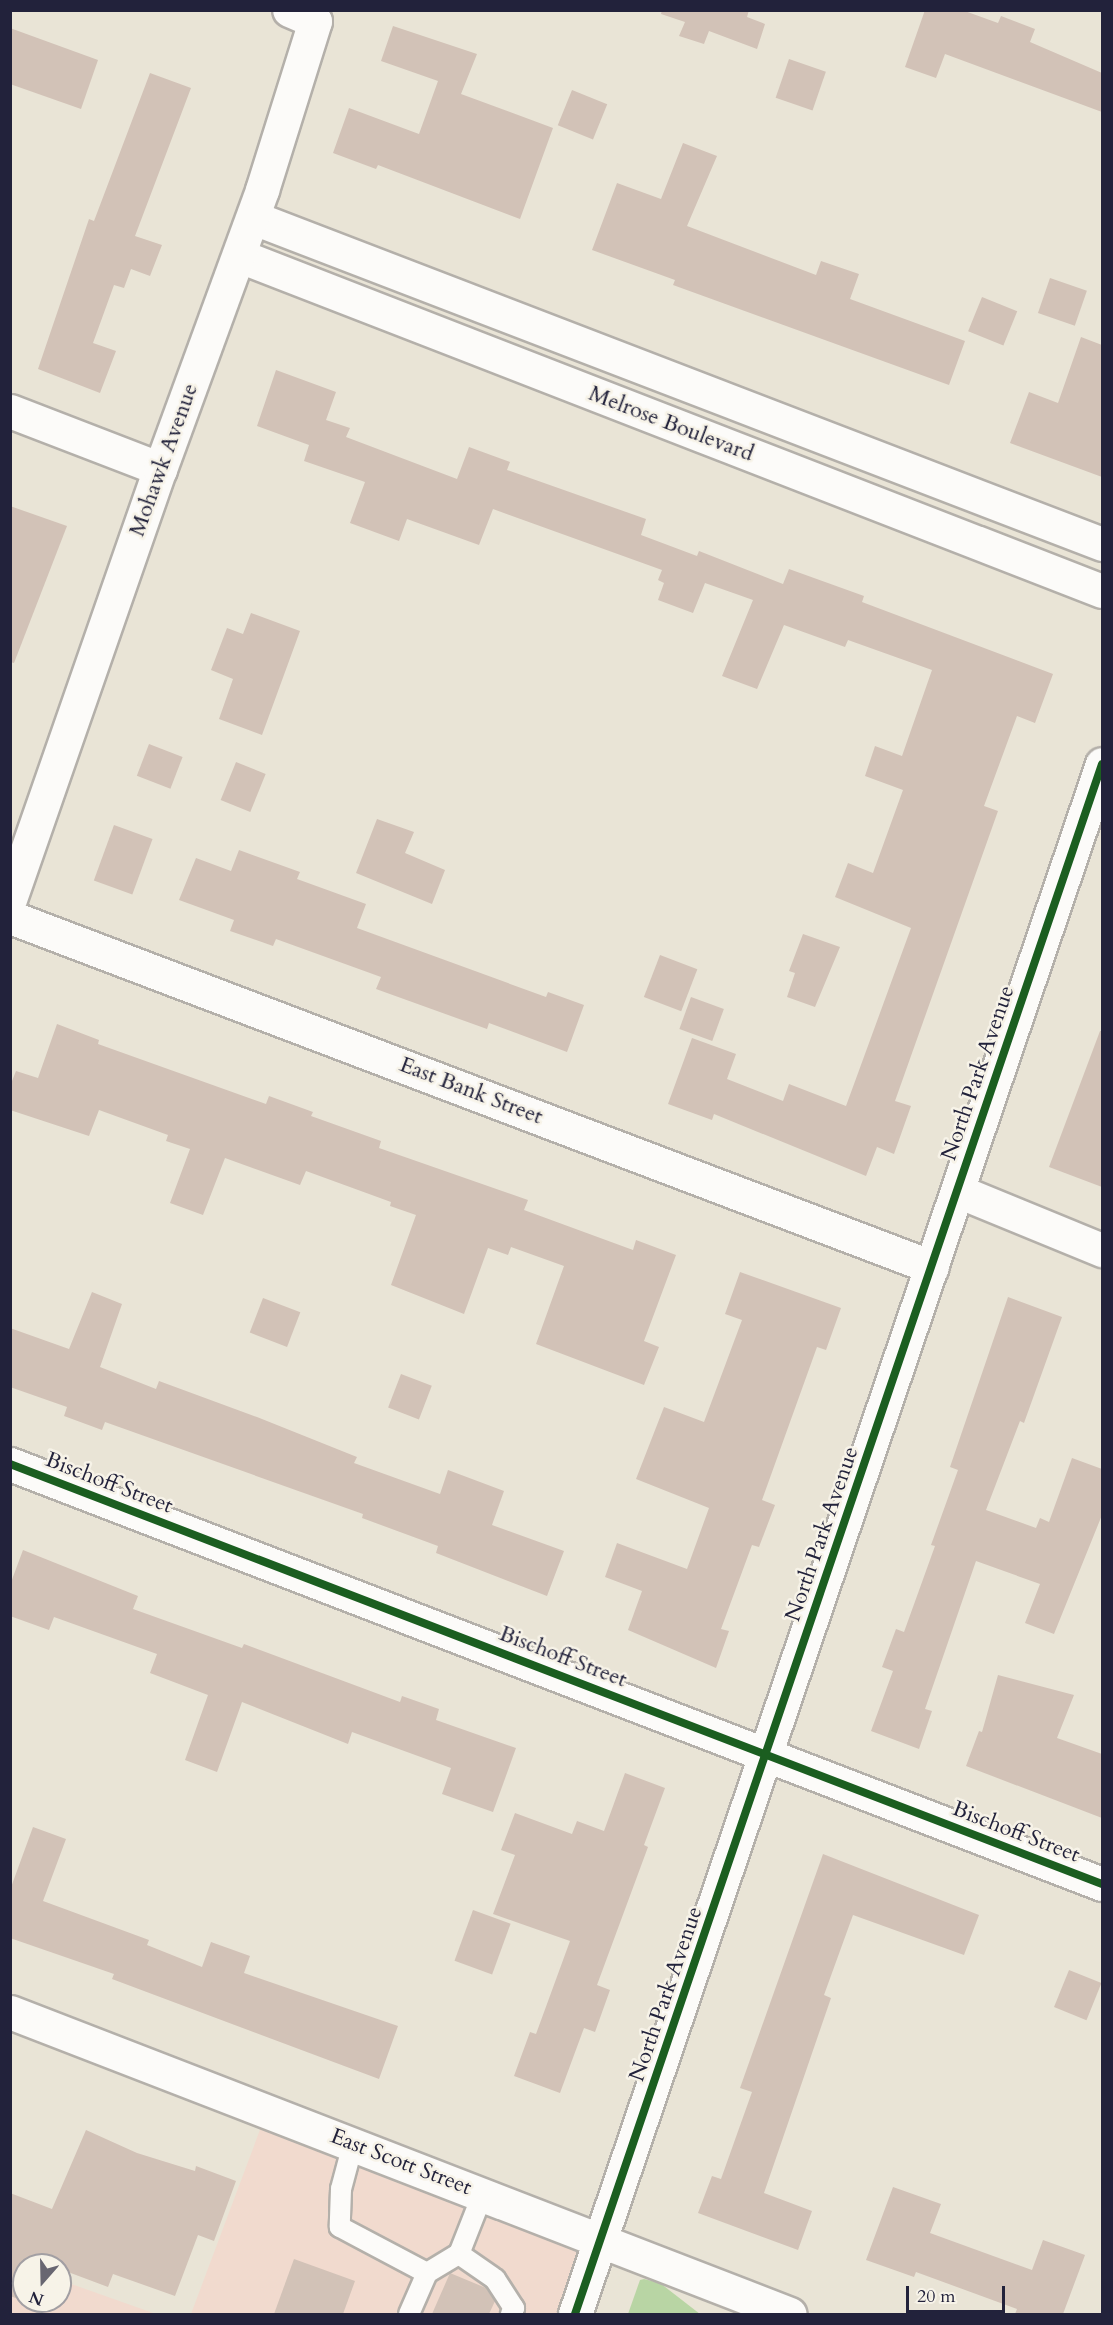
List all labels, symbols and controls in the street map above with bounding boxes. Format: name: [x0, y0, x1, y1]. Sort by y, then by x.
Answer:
street label: Mohawk Avenue: [124, 380, 204, 540]
street label: Melrose Boulevard: [585, 380, 757, 468]
street label: North Park Avenue: [936, 982, 1020, 1164]
street label: East Bank Street: [396, 1052, 546, 1130]
street label: North Park Avenue: [780, 1443, 864, 1625]
street label: Bischoff Street: [41, 1447, 177, 1519]
street label: Bischoff Street: [495, 1621, 631, 1693]
street label: Bischoff Street: [948, 1796, 1084, 1868]
street label: North Park Avenue: [624, 1903, 708, 2085]
street label: East Scott Street: [327, 2123, 475, 2201]
north arrow: [12, 2253, 72, 2313]
scale bar: [909, 2274, 1008, 2312]
text: 20 m: [917, 2284, 956, 2309]
text: N: [26, 2285, 47, 2311]

